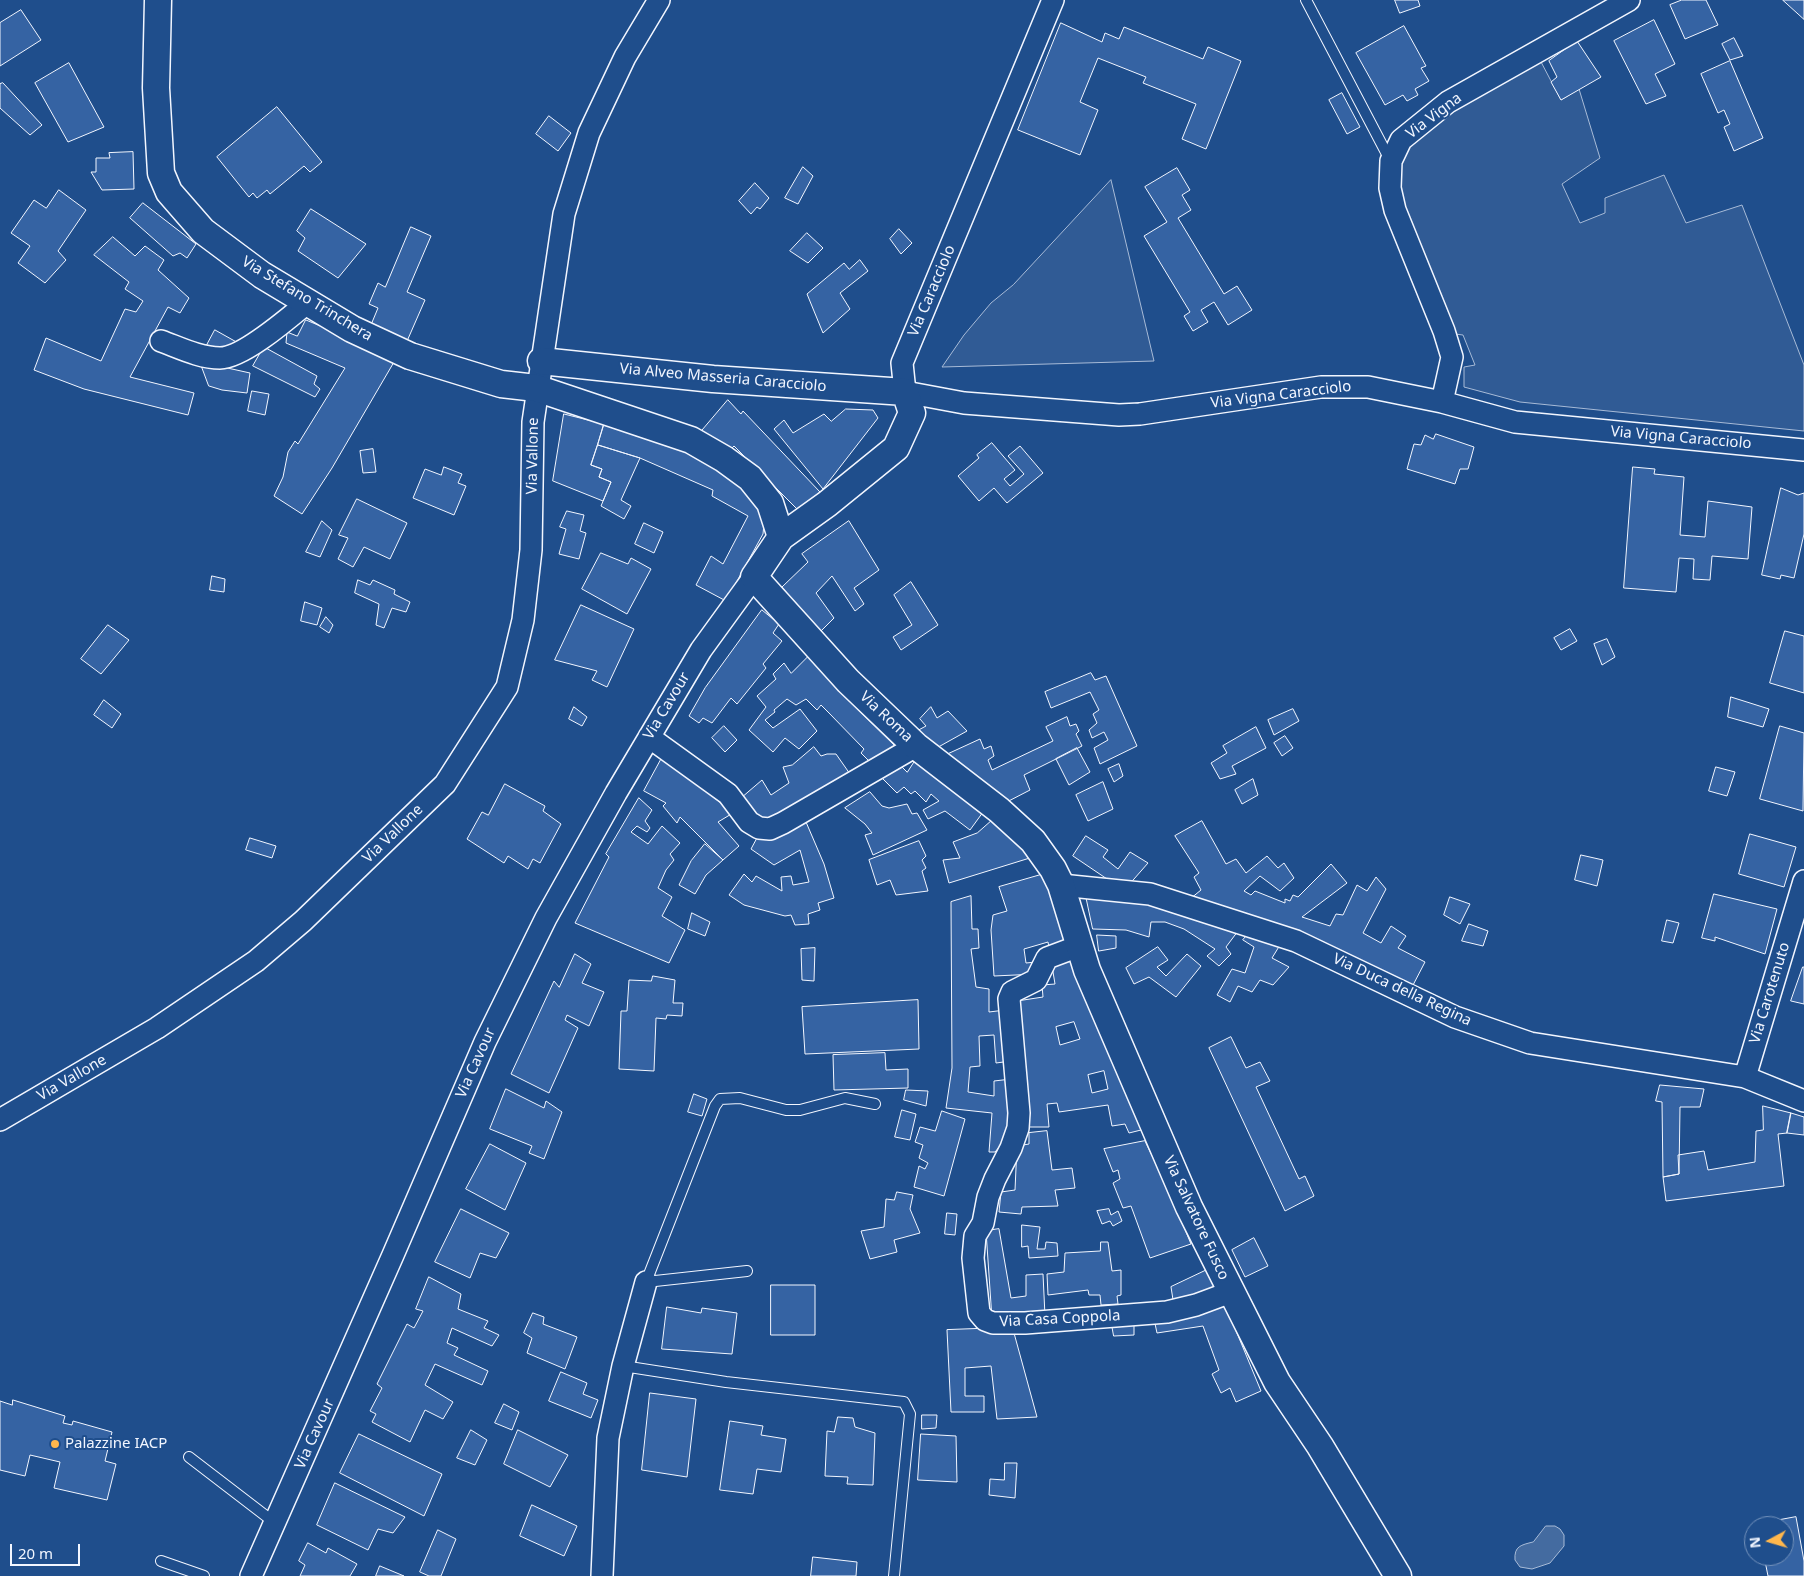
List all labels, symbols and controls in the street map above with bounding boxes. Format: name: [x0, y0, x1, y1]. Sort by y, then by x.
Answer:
street label: Via Vigna: [1403, 89, 1465, 143]
street label: Via Caracciolo: [905, 243, 959, 339]
street label: Via Stefano Trinchera: [238, 253, 376, 345]
street label: Via Alveo Masseria Caracciolo: [619, 360, 827, 396]
street label: Via Vigna Caracciolo: [1210, 377, 1352, 413]
street label: Via Vallone: [523, 417, 543, 495]
street label: Via Vigna Caracciolo: [1610, 423, 1752, 453]
street label: Via Cavour: [640, 669, 694, 743]
street label: Via Roma: [856, 688, 916, 746]
street label: Via Vallone: [359, 801, 427, 867]
street label: Via Carotenuto: [1746, 940, 1794, 1046]
street label: Via Duca della Regina: [1330, 950, 1474, 1030]
street label: Via Cavour: [452, 1025, 500, 1101]
street label: Via Vallone: [34, 1051, 110, 1105]
street label: Via Salvatore Fusco: [1159, 1153, 1233, 1283]
street label: Via Casa Coppola: [999, 1307, 1121, 1331]
street label: Via Cavour: [291, 1396, 339, 1472]
place label: Palazzine IACP: [65, 1435, 167, 1453]
marker: Palazzine IACP: [49, 1438, 61, 1450]
north arrow: [1744, 1516, 1794, 1566]
scale bar: [12, 1534, 82, 1566]
text: N: [1745, 1536, 1765, 1549]
text: 20 m: [18, 1543, 53, 1563]

